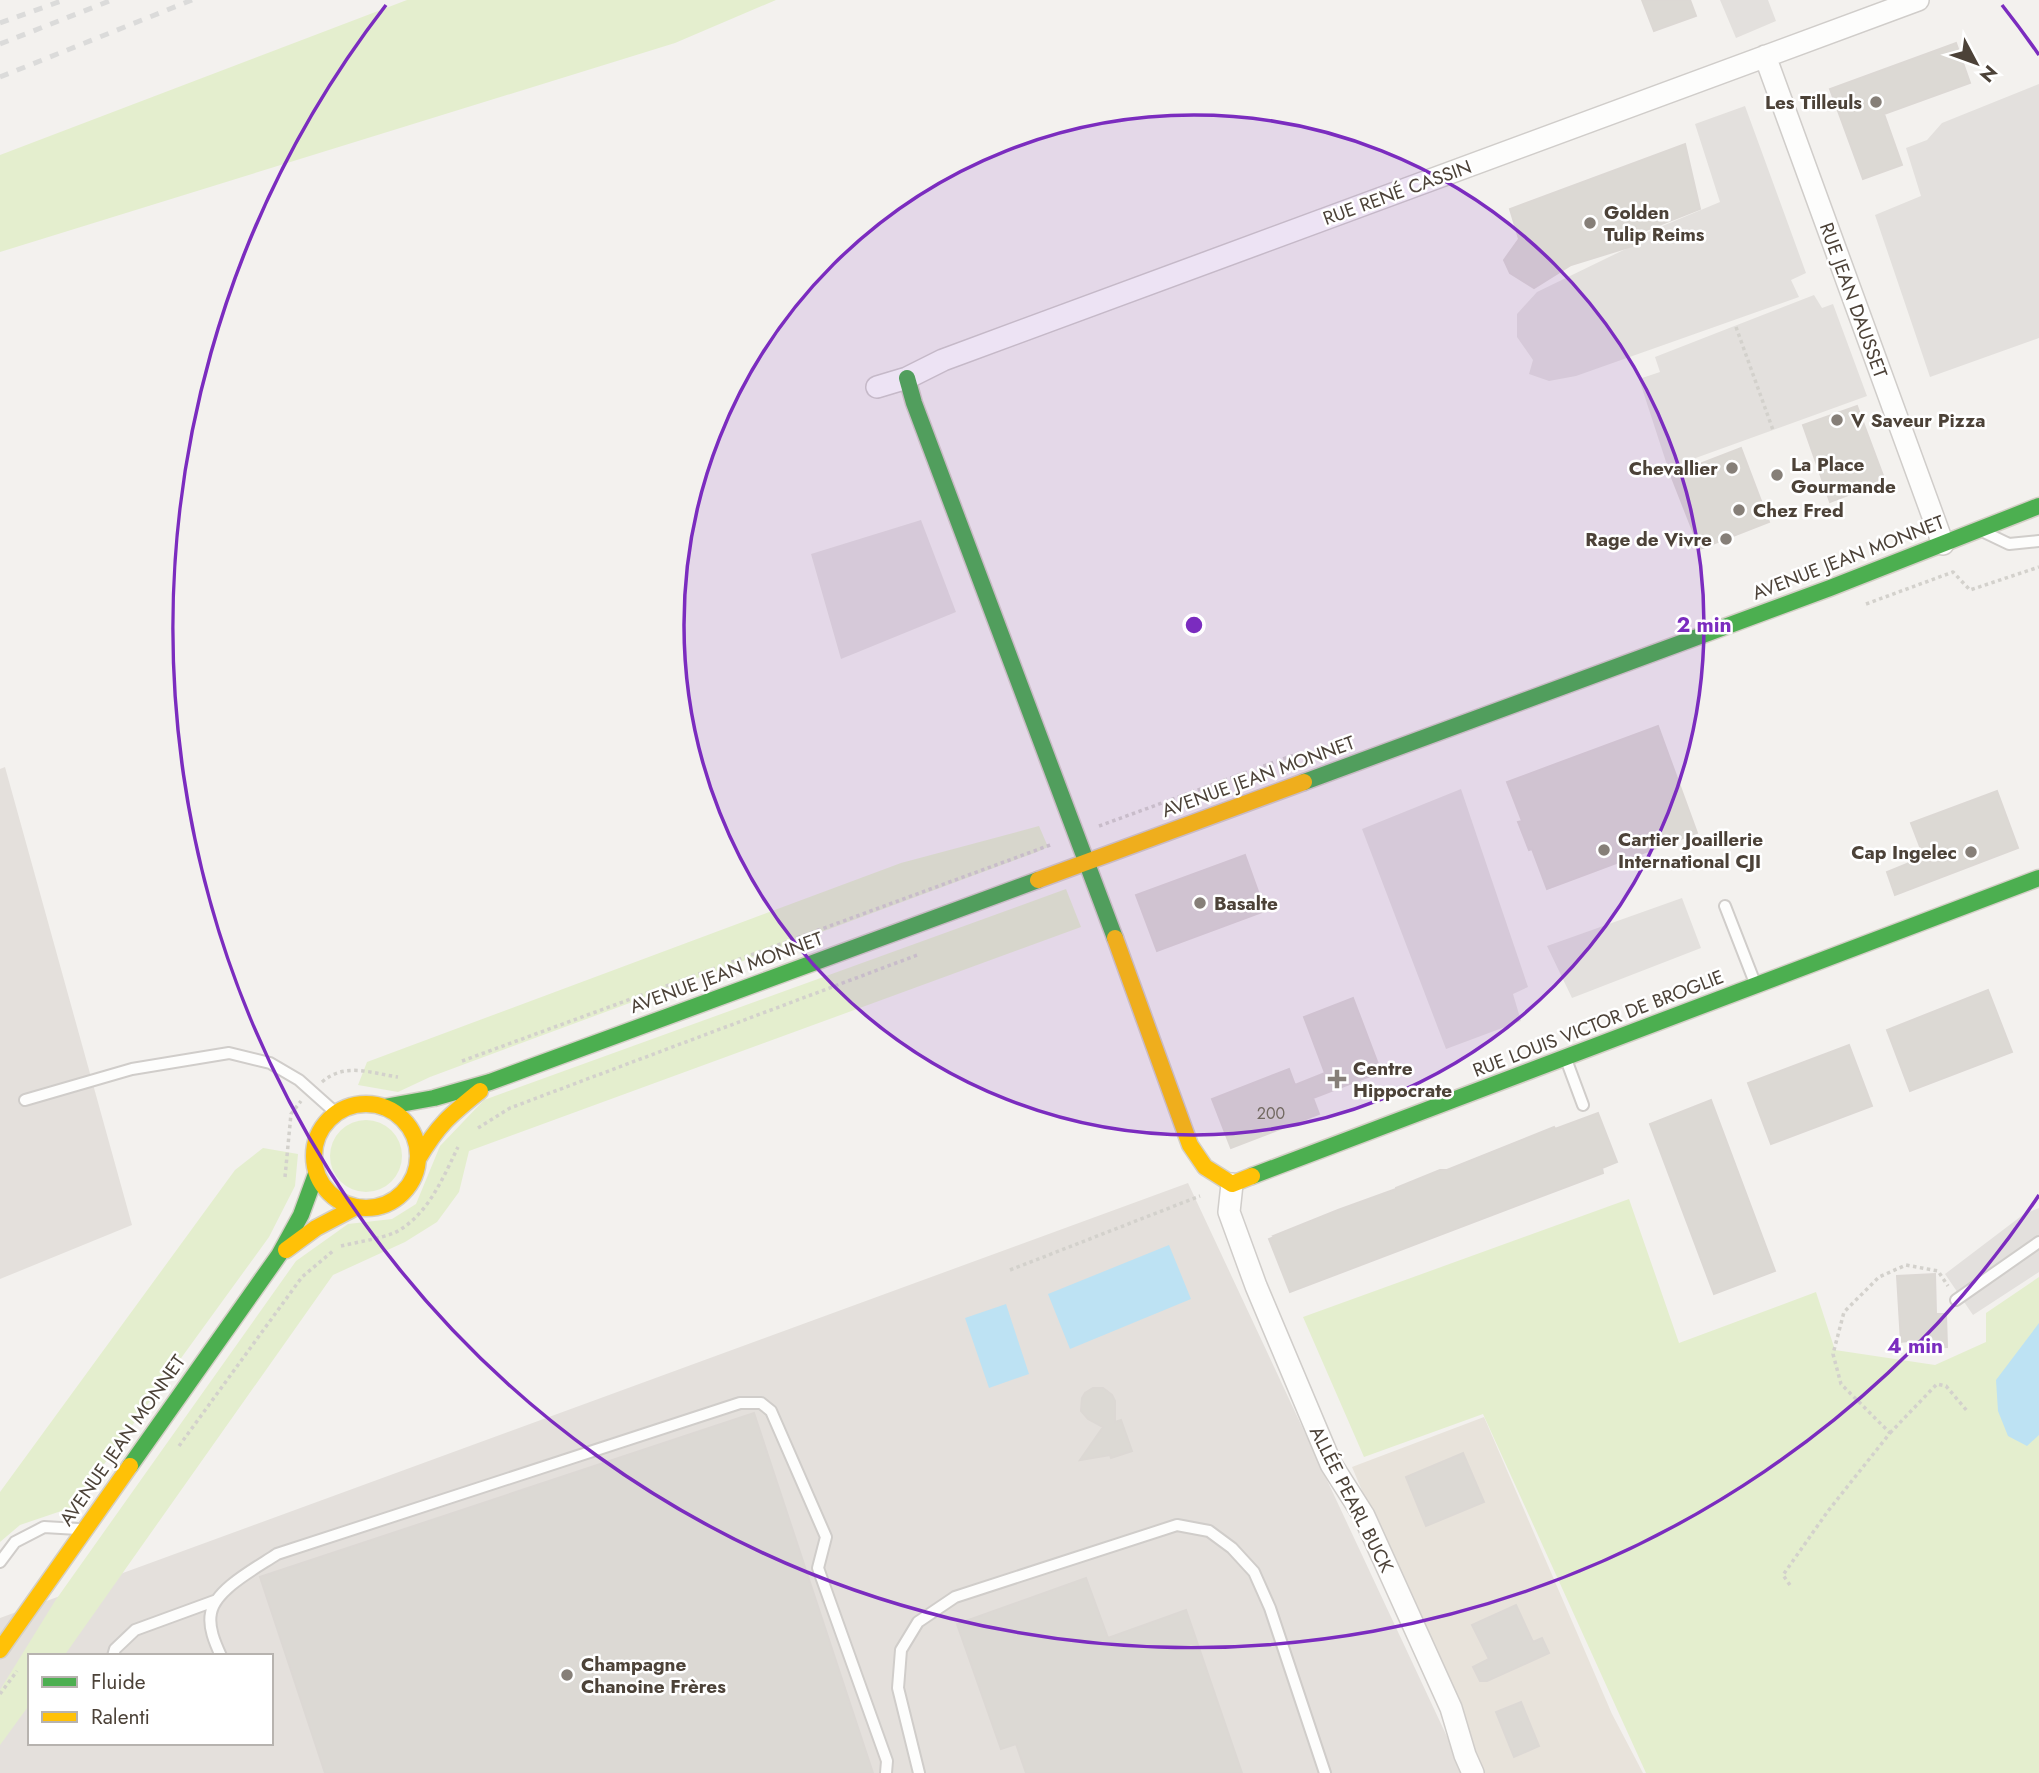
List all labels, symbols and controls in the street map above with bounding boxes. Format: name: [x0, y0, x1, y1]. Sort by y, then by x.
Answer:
north arrow: [1941, 28, 2011, 98]
text: N: [1973, 59, 2004, 88]
place label: Les Tilleuls: [1765, 89, 1862, 116]
marker: Les Tilleuls: [1868, 94, 1884, 110]
street label: RUE RENÉ CASSIN: [1319, 153, 1475, 232]
place label: Golden Tulip Reims: [1604, 199, 1705, 248]
marker: Golden Tulip Reims: [1582, 215, 1598, 231]
street label: RUE JEAN DAUSSET: [1813, 219, 1894, 382]
place label: V Saveur Pizza: [1850, 407, 1985, 434]
marker: V Saveur Pizza: [1829, 412, 1845, 428]
place label: La Place Gourmande: [1791, 451, 1896, 500]
place label: Chevallier: [1629, 455, 1718, 482]
marker: Chevallier: [1724, 460, 1740, 476]
marker: La Place Gourmande: [1769, 467, 1785, 483]
place label: Chez Fred: [1753, 497, 1844, 524]
marker: Chez Fred: [1731, 502, 1747, 518]
street label: AVENUE JEAN MONNET: [1748, 508, 1948, 607]
place label: Rage de Vivre: [1585, 526, 1712, 553]
marker: Rage de Vivre: [1718, 531, 1734, 547]
text: 2 min: [1676, 610, 1732, 640]
centre of rings: [1182, 613, 1206, 637]
street label: AVENUE JEAN MONNET: [1158, 729, 1359, 824]
place label: Cartier Joaillerie International CJI: [1618, 826, 1763, 875]
place label: Cap Ingelec: [1851, 839, 1957, 866]
marker: Cartier Joaillerie International CJI: [1596, 842, 1612, 858]
marker: Cap Ingelec: [1963, 844, 1979, 860]
place label: Basalte: [1214, 890, 1278, 917]
marker: Basalte: [1192, 895, 1208, 911]
street label: AVENUE JEAN MONNET: [626, 925, 827, 1020]
street label: RUE LOUIS VICTOR DE BROGLIE: [1469, 963, 1728, 1084]
place label: Centre Hippocrate: [1353, 1055, 1452, 1104]
marker: Centre Hippocrate: [1327, 1069, 1347, 1089]
house number: 200: [1257, 1102, 1285, 1125]
text: 4 min: [1887, 1331, 1943, 1361]
street label: AVENUE JEAN MONNET: [53, 1349, 192, 1531]
street label: ALLÉE PEARL BUCK: [1303, 1421, 1400, 1577]
place label: Champagne Chanoine Frères: [581, 1651, 726, 1700]
legend: [28, 1654, 273, 1745]
text: Fluide: [91, 1667, 146, 1697]
marker: Champagne Chanoine Frères: [559, 1667, 575, 1683]
text: Ralenti: [91, 1702, 150, 1732]

